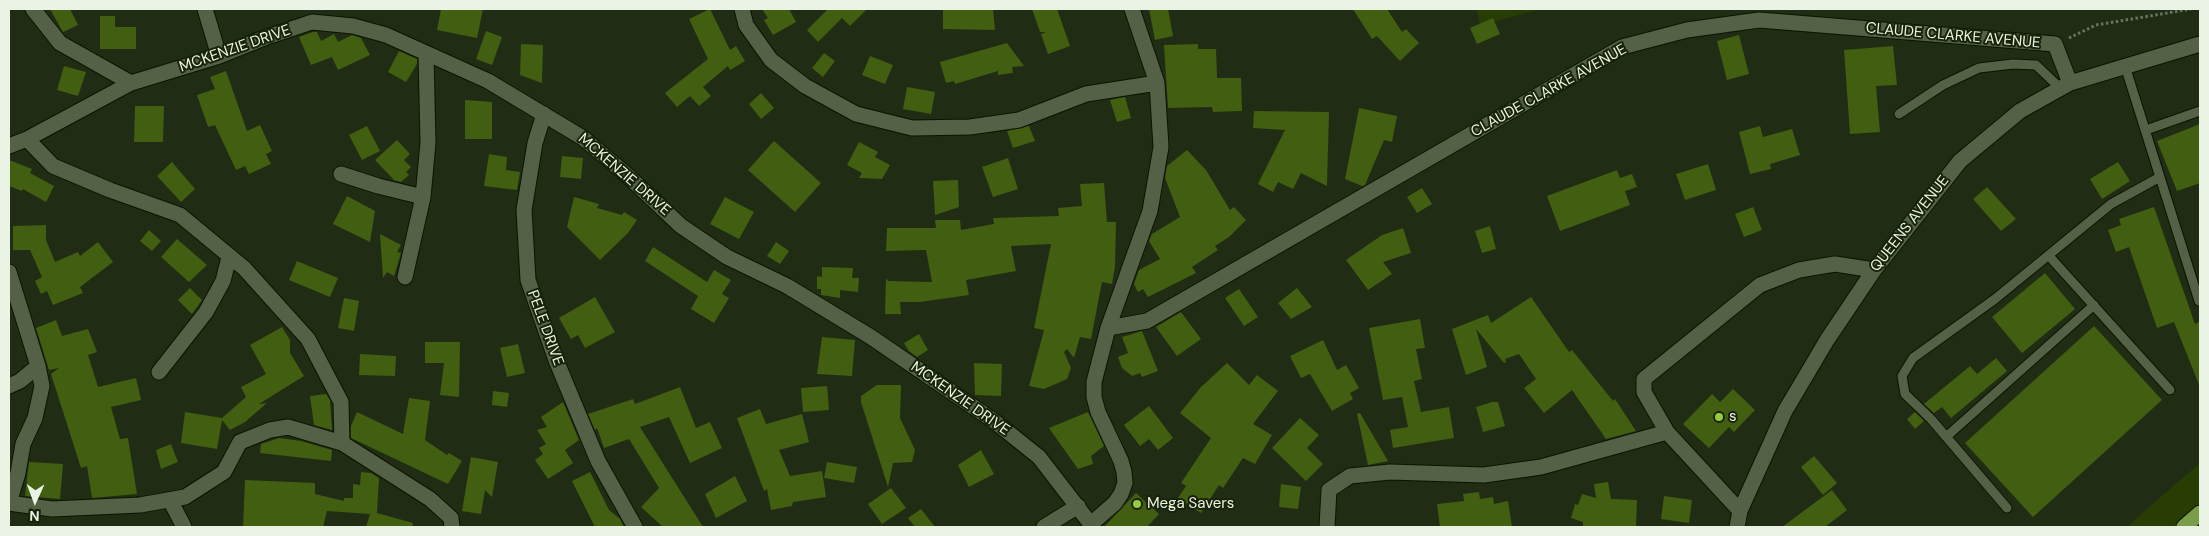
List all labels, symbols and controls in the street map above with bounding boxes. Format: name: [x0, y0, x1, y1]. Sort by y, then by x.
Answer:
street label: CLAUDE CLARKE AVENUE: [1865, 19, 2041, 53]
street label: MCKENZIE DRIVE: [177, 22, 293, 76]
street label: CLAUDE CLARKE AVENUE: [1468, 41, 1630, 141]
street label: MCKENZIE DRIVE: [574, 130, 674, 220]
street label: QUEENS AVENUE: [1867, 172, 1953, 276]
street label: PELE DRIVE: [523, 288, 567, 368]
street label: MCKENZIE DRIVE: [907, 358, 1013, 440]
place label: s: [1729, 408, 1737, 426]
marker: s: [1713, 411, 1725, 423]
north arrow: [10, 476, 60, 526]
place label: Mega Savers: [1147, 495, 1234, 513]
marker: Mega Savers: [1131, 498, 1143, 510]
text: N: [29, 507, 40, 525]

